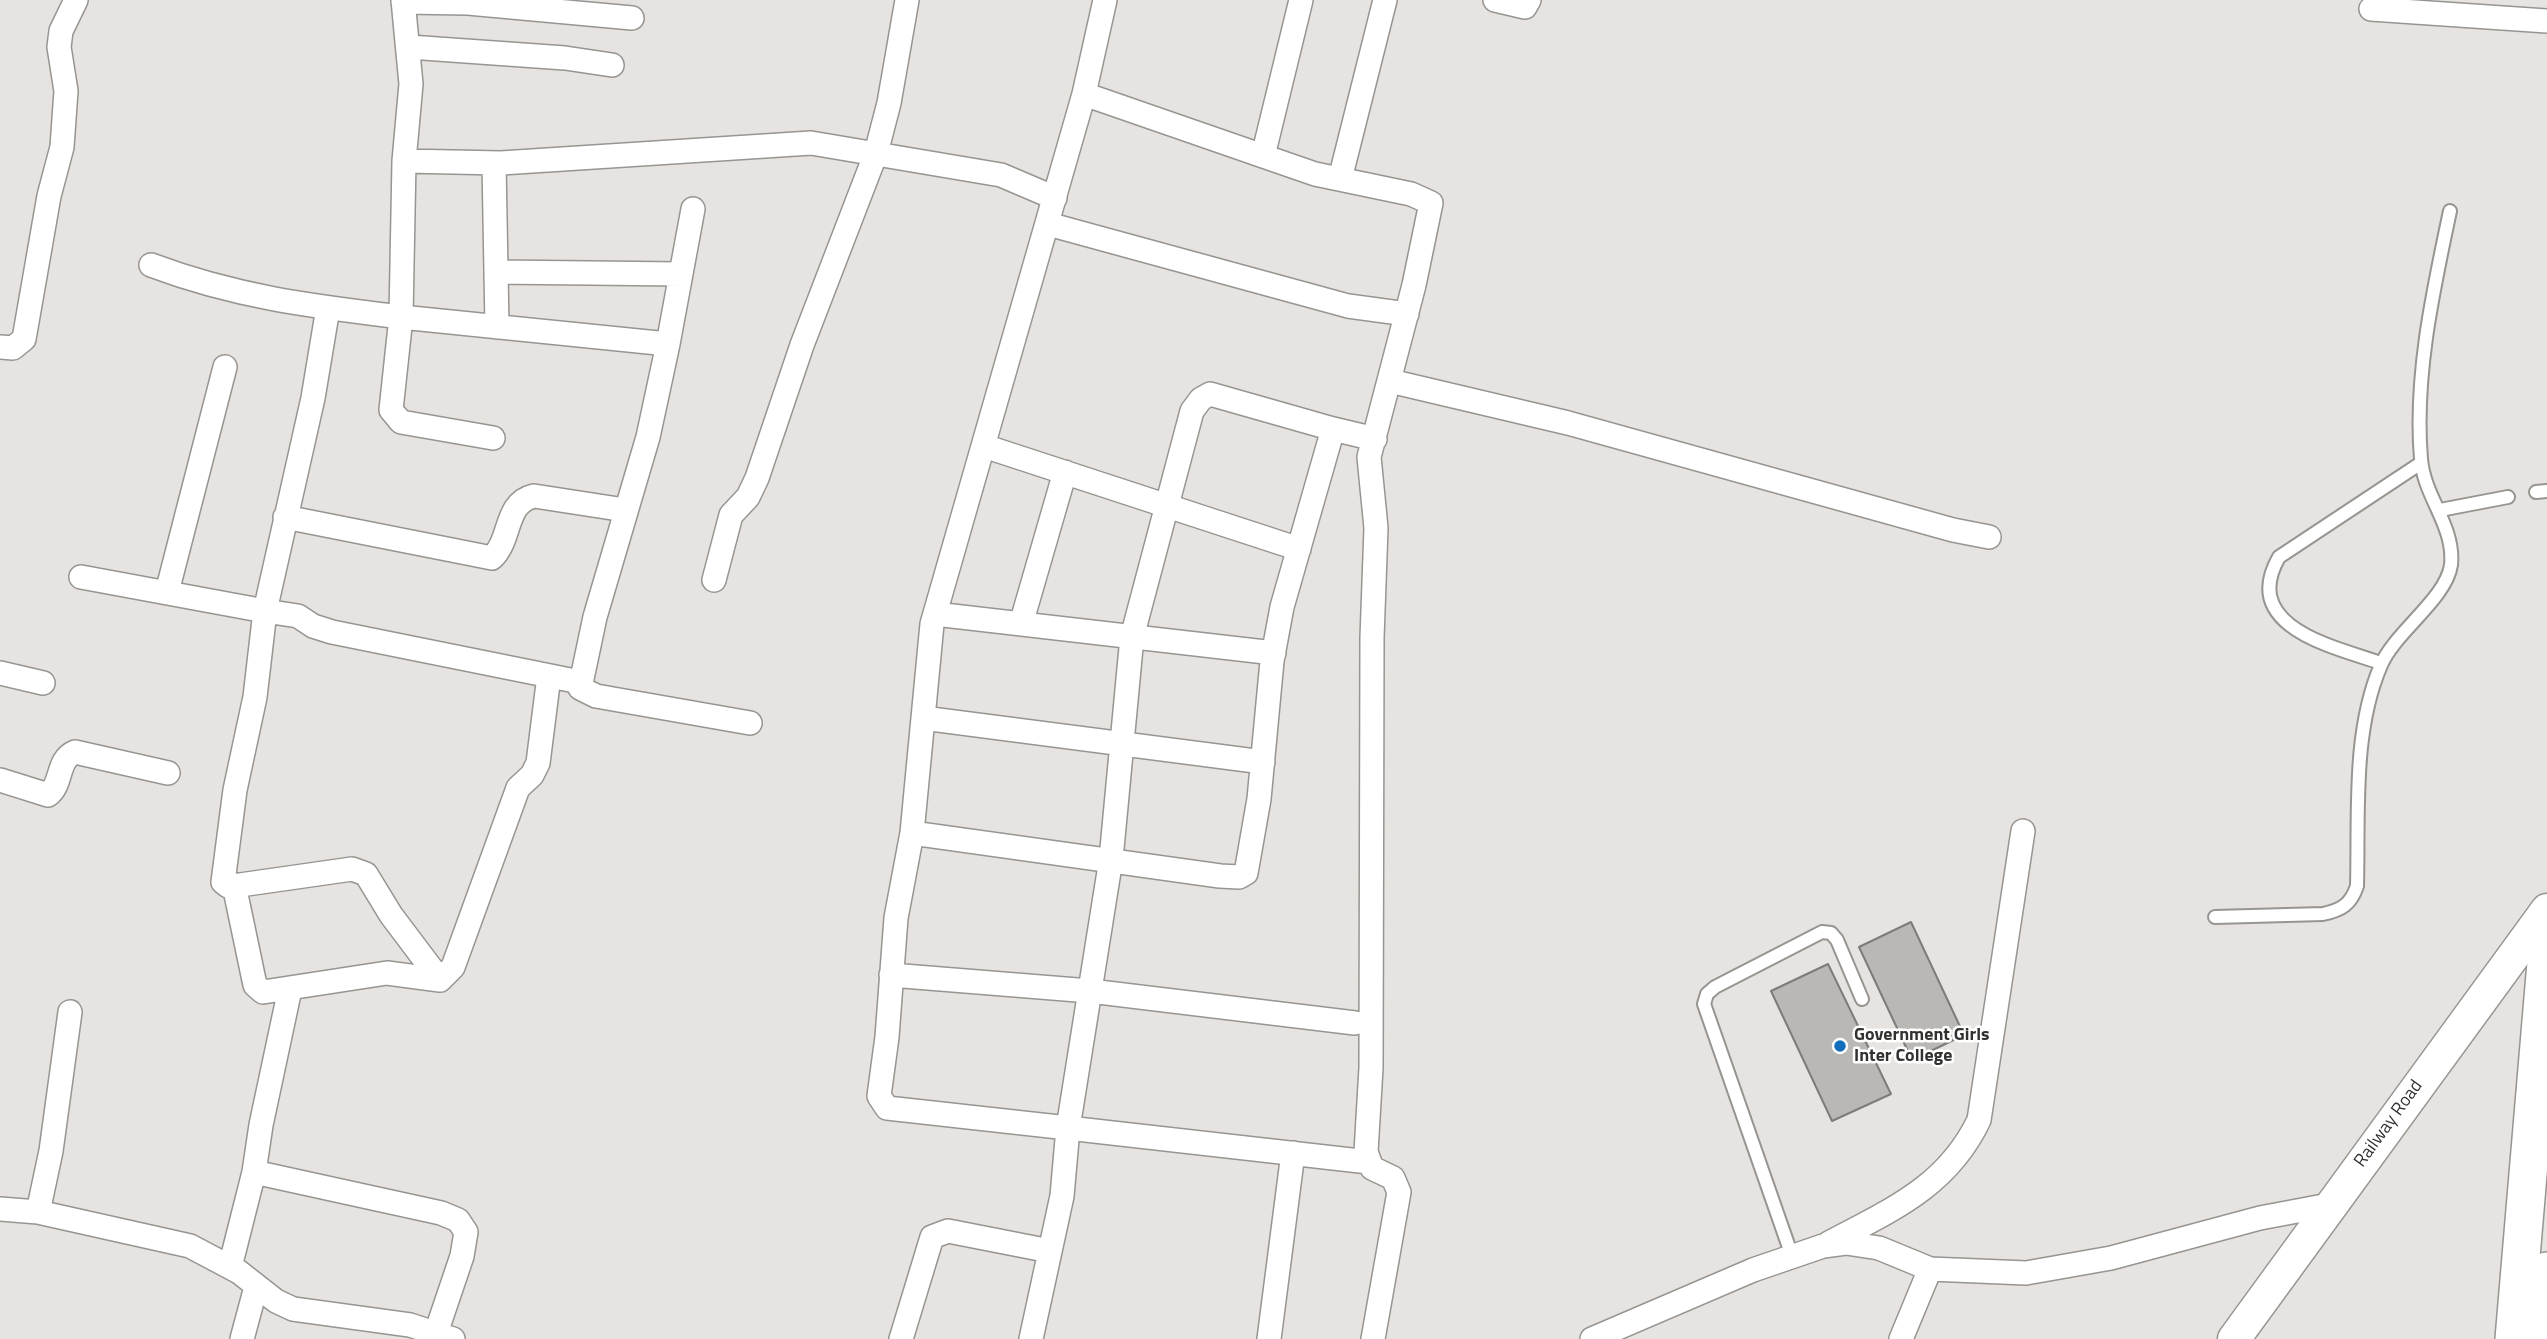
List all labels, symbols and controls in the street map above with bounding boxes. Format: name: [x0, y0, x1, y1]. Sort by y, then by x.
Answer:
place label: Government Girls Inter College: [1854, 1025, 1990, 1068]
marker: Government Girls Inter College: [1832, 1038, 1848, 1054]
street label: Railway Road: [2350, 1076, 2428, 1172]

